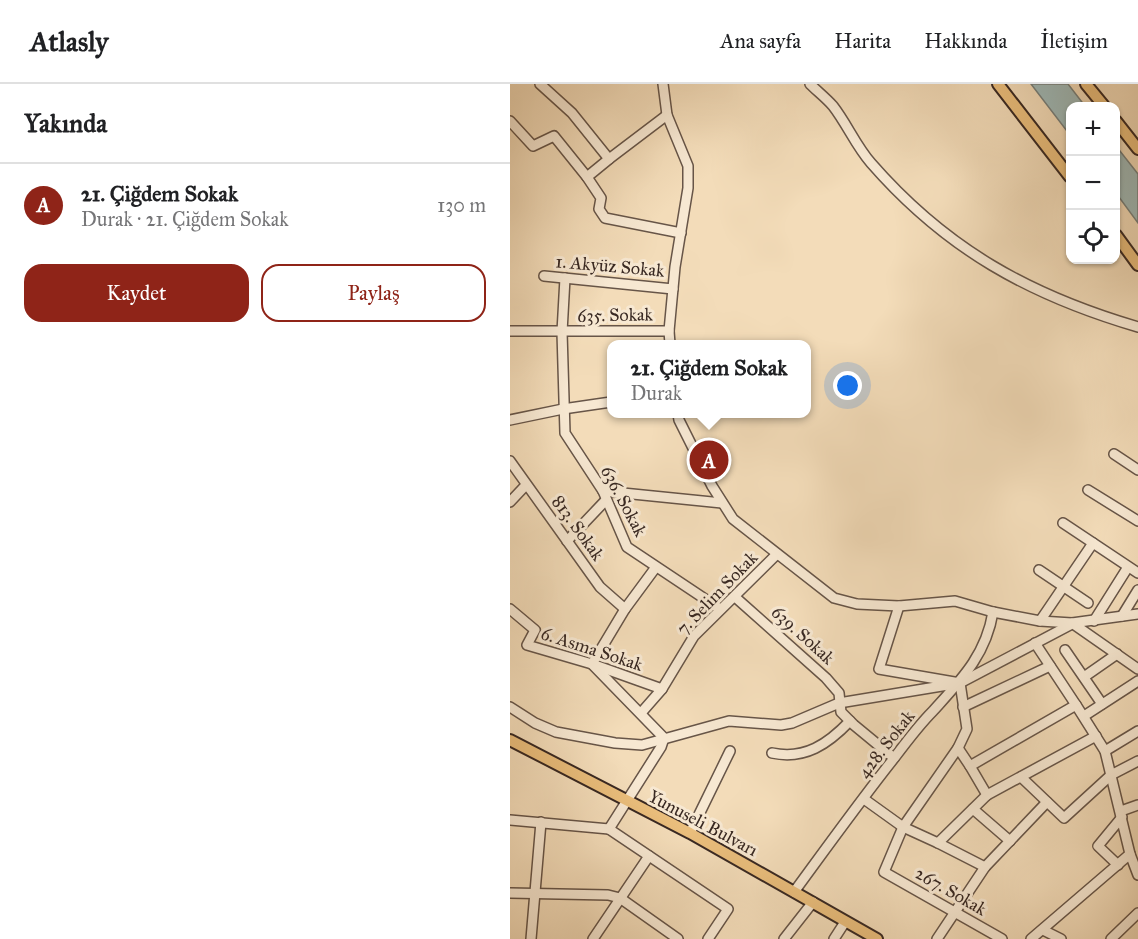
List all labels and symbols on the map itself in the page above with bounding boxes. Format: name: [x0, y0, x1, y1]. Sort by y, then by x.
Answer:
street label: 1. Akyüz Sokak: [555, 250, 666, 282]
street label: 635. Sokak: [577, 303, 654, 327]
your location: [833, 371, 862, 400]
pin: A: [690, 438, 728, 482]
street label: 636. Sokak: [596, 462, 652, 541]
street label: 813. Sokak: [547, 491, 609, 565]
street label: 7. Selim Sokak: [672, 546, 763, 639]
street label: 639. Sokak: [767, 601, 840, 670]
street label: 6. Asma Sokak: [538, 622, 646, 676]
street label: 428. Sokak: [853, 705, 920, 782]
street label: Yunuseli Bulvarı: [645, 785, 762, 861]
street label: 267. Sokak: [911, 862, 991, 921]

